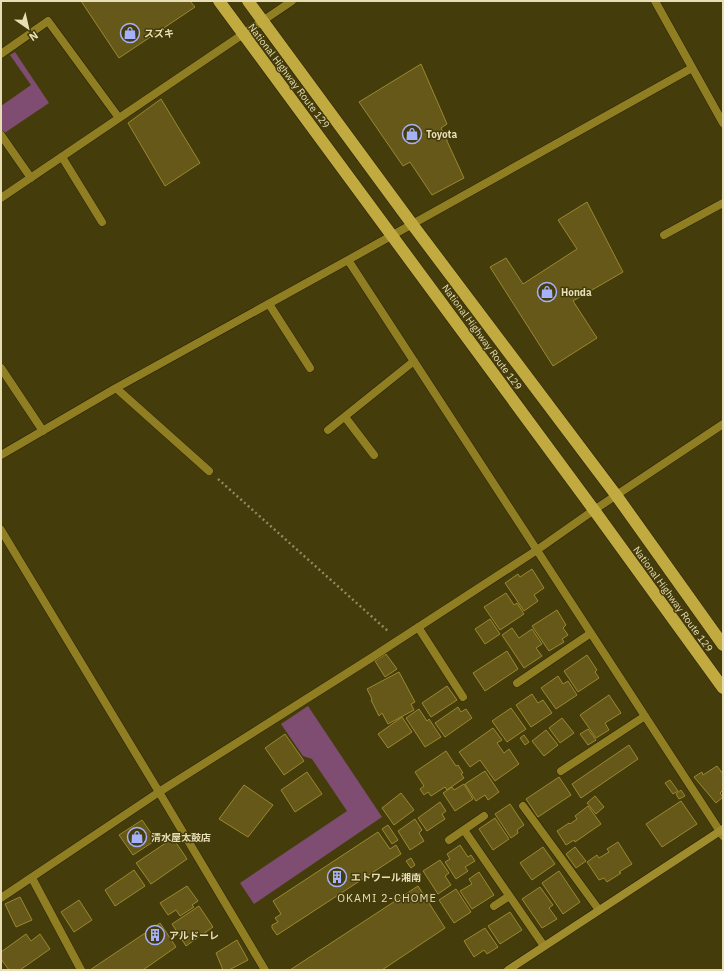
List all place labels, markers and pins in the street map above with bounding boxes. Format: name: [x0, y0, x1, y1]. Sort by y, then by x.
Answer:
shop icon: スズキ: [119, 22, 141, 44]
place label: スズキ: [144, 27, 174, 40]
shop icon: Toyota: [401, 123, 423, 145]
place label: Toyota: [426, 128, 457, 141]
shop icon: Honda: [536, 281, 558, 303]
place label: Honda: [561, 286, 592, 299]
shop icon: 清水屋太鼓店: [126, 826, 148, 848]
place label: 清水屋太鼓店: [151, 831, 211, 844]
building icon: エトワール湘南: [326, 866, 348, 888]
place label: エトワール湘南: [351, 871, 421, 884]
building icon: アルドーレ: [144, 924, 166, 946]
place label: アルドーレ: [169, 929, 219, 942]

